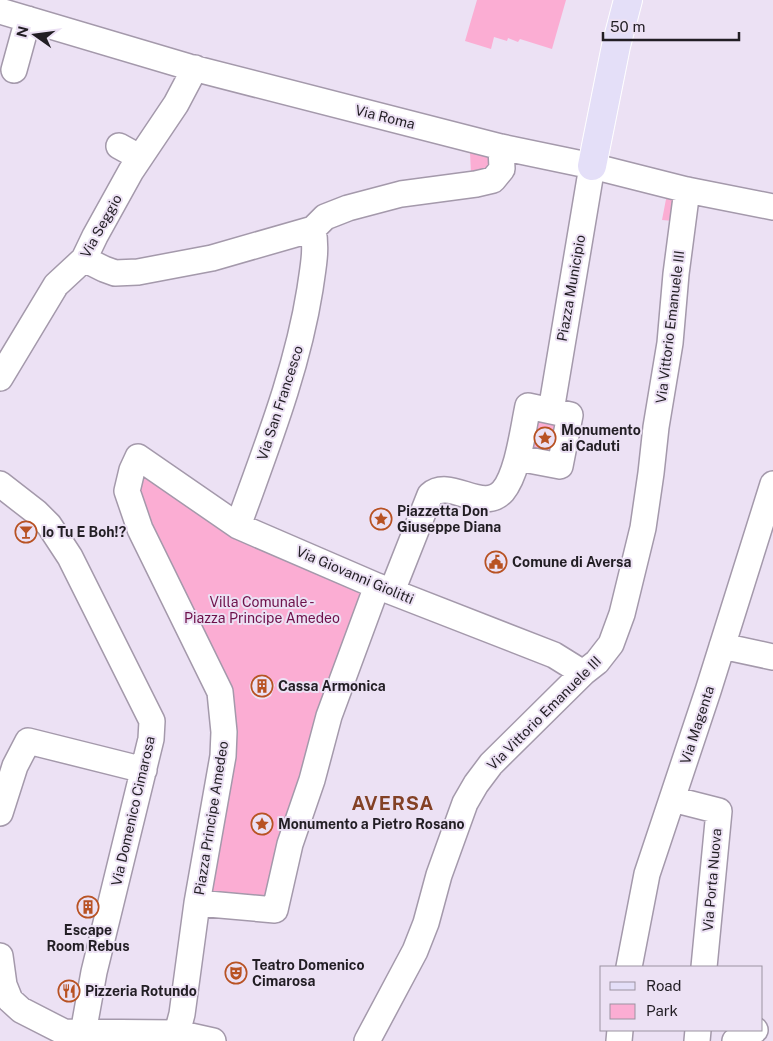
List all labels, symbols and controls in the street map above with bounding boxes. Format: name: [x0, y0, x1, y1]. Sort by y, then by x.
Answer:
north arrow: [10, 10, 60, 60]
scale bar: [603, 10, 739, 42]
text: 50 m: [610, 18, 645, 35]
text: N: [13, 25, 31, 39]
street label: Via Roma: [353, 102, 417, 132]
street label: Via Seggio: [77, 191, 125, 260]
street label: Piazza Municipio: [554, 233, 588, 342]
street label: Via Vittorio Emanuele III: [653, 250, 687, 404]
street label: Via San Francesco: [254, 343, 306, 463]
place label: Monumento ai Caduti: [561, 422, 641, 454]
place icon: Monumento ai Caduti: [533, 426, 557, 450]
place label: Piazzetta Don Giuseppe Diana: [397, 503, 501, 535]
place icon: Piazzetta Don Giuseppe Diana: [369, 507, 393, 531]
bar icon: Io Tu E Boh!?: [14, 520, 38, 544]
place label: Io Tu E Boh!?: [42, 524, 127, 540]
street label: Via Giovanni Giolitti: [294, 543, 416, 607]
public building icon: Comune di Aversa: [484, 550, 508, 574]
place label: Comune di Aversa: [512, 554, 631, 570]
park label: Villa Comunale - Piazza Principe Amedeo: [184, 594, 340, 626]
street label: Via Vittorio Emanuele III: [484, 653, 604, 773]
building icon: Cassa Armonica: [250, 674, 274, 698]
place label: Cassa Armonica: [278, 678, 386, 694]
street label: Via Magenta: [677, 684, 717, 766]
street label: Via Domenico Cimarosa: [108, 735, 158, 887]
street label: Piazza Principe Amedeo: [191, 740, 231, 896]
district label: AVERSA: [352, 792, 434, 814]
place icon: Monumento a Pietro Rosano: [250, 812, 274, 836]
place label: Monumento a Pietro Rosano: [278, 816, 465, 832]
street label: Via Porta Nuova: [700, 828, 724, 932]
building icon: Escape Room Rebus: [76, 895, 100, 919]
place label: Escape Room Rebus: [46, 922, 130, 954]
place label: Teatro Domenico Cimarosa: [252, 957, 365, 989]
theatre icon: Teatro Domenico Cimarosa: [224, 961, 248, 985]
legend: [600, 966, 763, 1031]
text: Road: [646, 977, 682, 994]
restaurant icon: Pizzeria Rotundo: [57, 979, 81, 1003]
place label: Pizzeria Rotundo: [85, 983, 197, 999]
text: Park: [646, 1002, 678, 1019]

